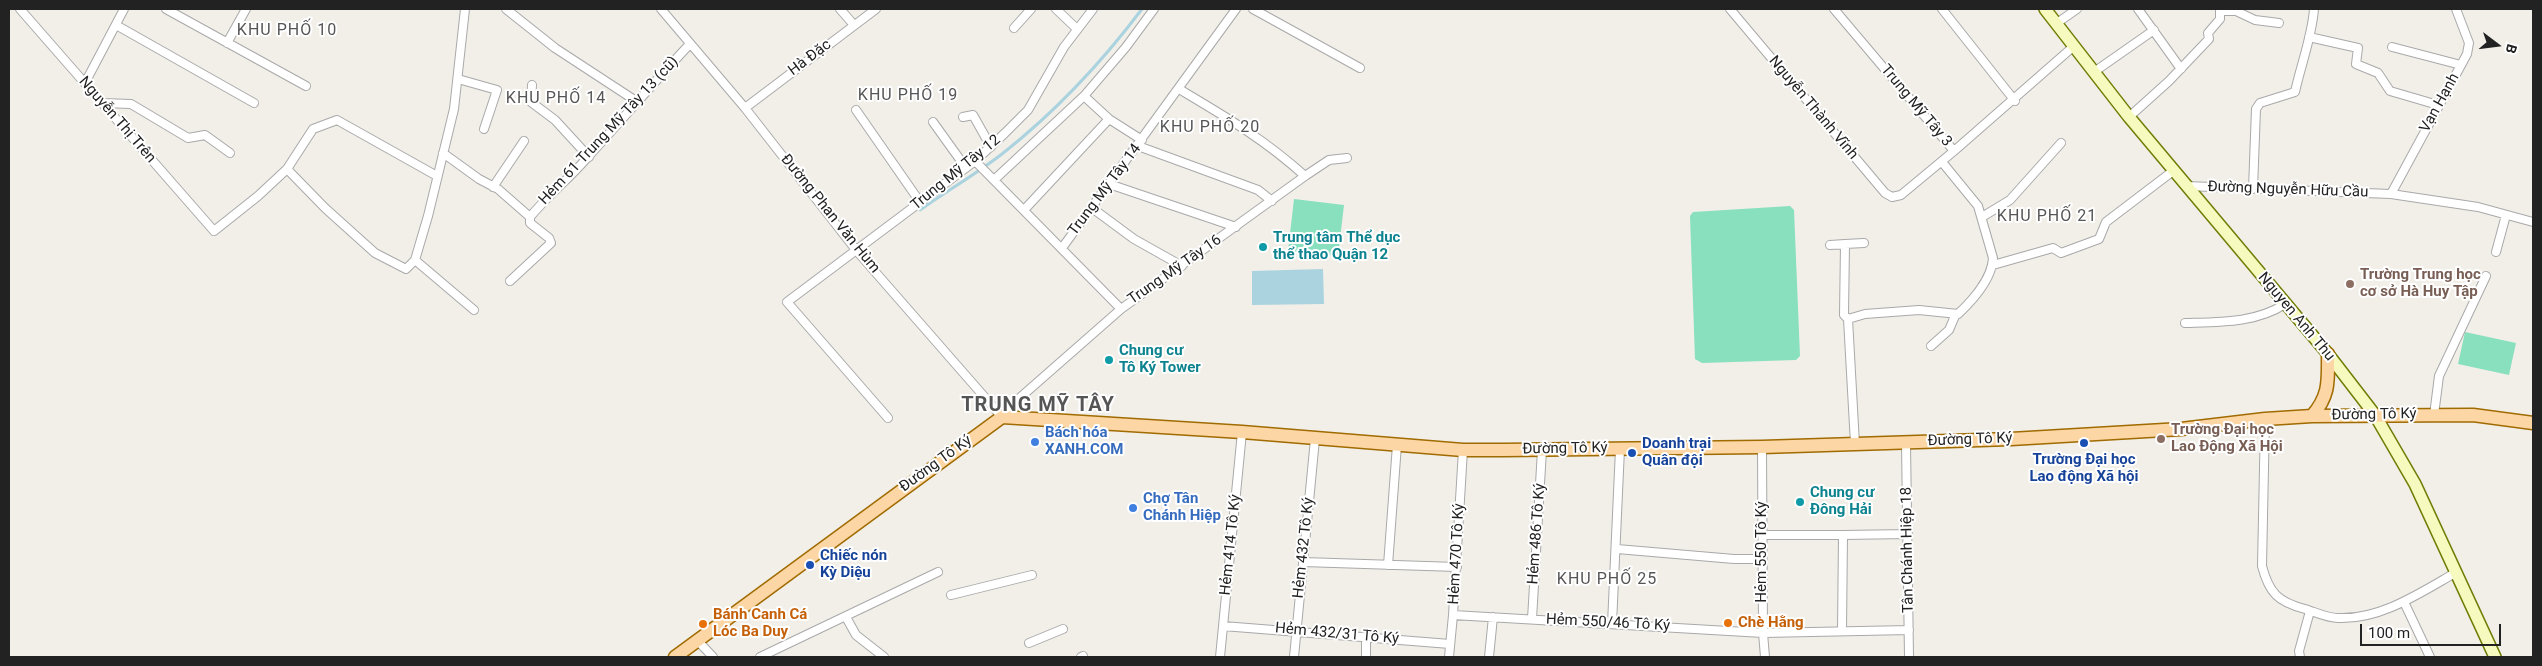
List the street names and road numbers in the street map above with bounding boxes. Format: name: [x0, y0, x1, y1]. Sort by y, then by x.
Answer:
street label: Hà Đặc: [785, 36, 835, 80]
street label: Nguyễn Thành Vĩnh: [1764, 52, 1862, 164]
street label: Hẻm 61 Trung Mỹ Tây 13 (cũ): [535, 53, 683, 209]
street label: Trung Mỹ Tây 3: [1876, 61, 1956, 151]
street label: Vạn Hạnh: [2416, 70, 2464, 136]
street label: Nguyễn Thị Trên: [75, 73, 159, 167]
street label: Trung Mỹ Tây 12: [908, 131, 1004, 215]
street label: Trung Mỹ Tây 14: [1065, 141, 1145, 239]
street label: Đường Phan Văn Hùm: [777, 151, 883, 277]
street label: Đường Nguyễn Hữu Cầu: [2207, 178, 2369, 202]
street label: Trung Mỹ Tây 16: [1125, 231, 1225, 309]
street label: Nguyen Anh Thu: [2254, 269, 2338, 365]
street label: Đường Tô Ký: [2331, 405, 2417, 425]
street label: Đường Tô Ký: [1927, 430, 2013, 450]
street label: Đường Tô Ký: [896, 432, 976, 496]
street label: Đường Tô Ký: [1522, 439, 1608, 459]
street label: Hẻm 486 Tô Ký: [1524, 483, 1550, 585]
street label: Tân Chánh Hiệp 18: [1898, 487, 1918, 613]
street label: Hẻm 414 Tô Ký: [1217, 494, 1245, 596]
street label: Hẻm 432 Tô Ký: [1290, 497, 1318, 599]
street label: Hẻm 550 Tô Ký: [1753, 501, 1771, 603]
street label: Hẻm 470 Tô Ký: [1445, 503, 1469, 605]
street label: Hẻm 550/46 Tô Ký: [1545, 611, 1671, 635]
street label: Hẻm 432/31 Tô Ký: [1274, 620, 1400, 648]

